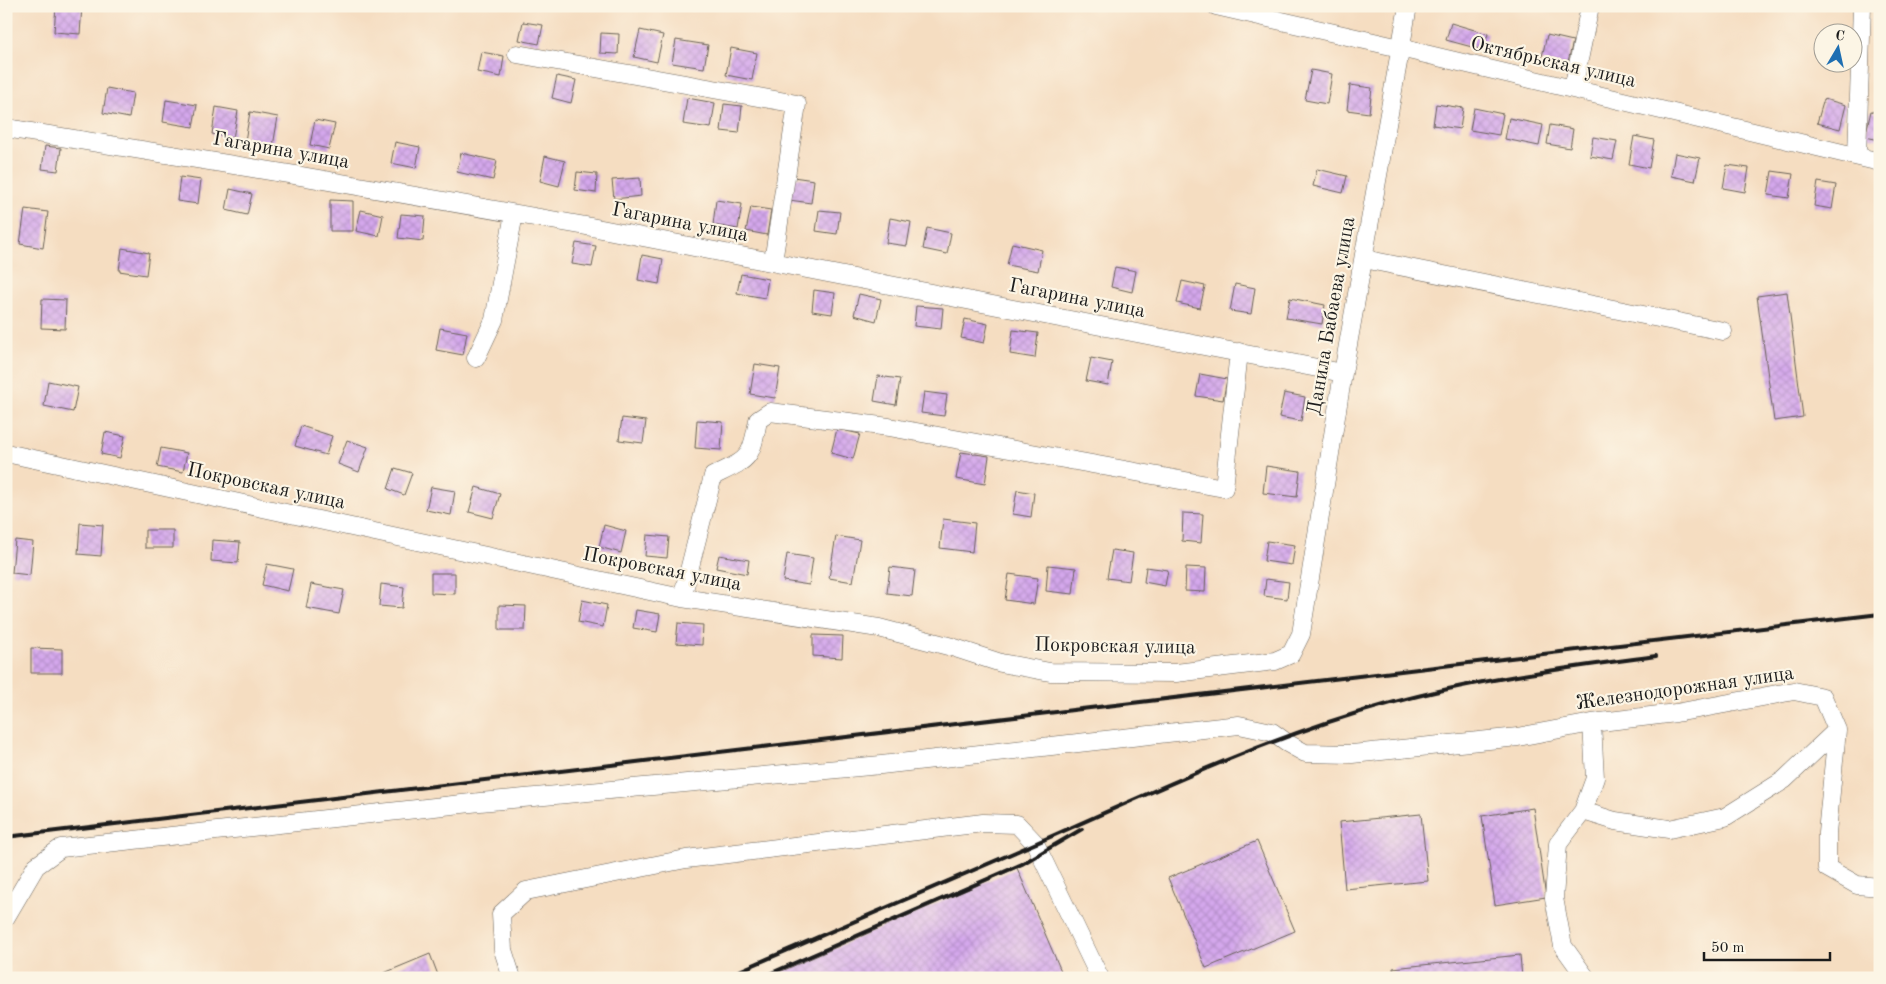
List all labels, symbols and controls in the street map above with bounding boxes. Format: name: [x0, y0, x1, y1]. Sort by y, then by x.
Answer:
north arrow: [1814, 22, 1864, 72]
text: С: [1834, 29, 1846, 44]
street label: Октябрьская улица: [1468, 34, 1638, 92]
street label: Гагарина улица: [211, 129, 351, 173]
street label: Гагарина улица: [610, 200, 750, 246]
street label: Данила Бабаева улица: [1305, 215, 1359, 417]
street label: Гагарина улица: [1007, 276, 1147, 322]
street label: Покровская улица: [185, 460, 347, 514]
street label: Покровская улица: [581, 545, 743, 595]
street label: Покровская улица: [1034, 636, 1196, 658]
street label: Железнодорожная улица: [1575, 664, 1795, 714]
scale bar: [1704, 929, 1830, 961]
text: 50 m: [1711, 941, 1745, 956]

